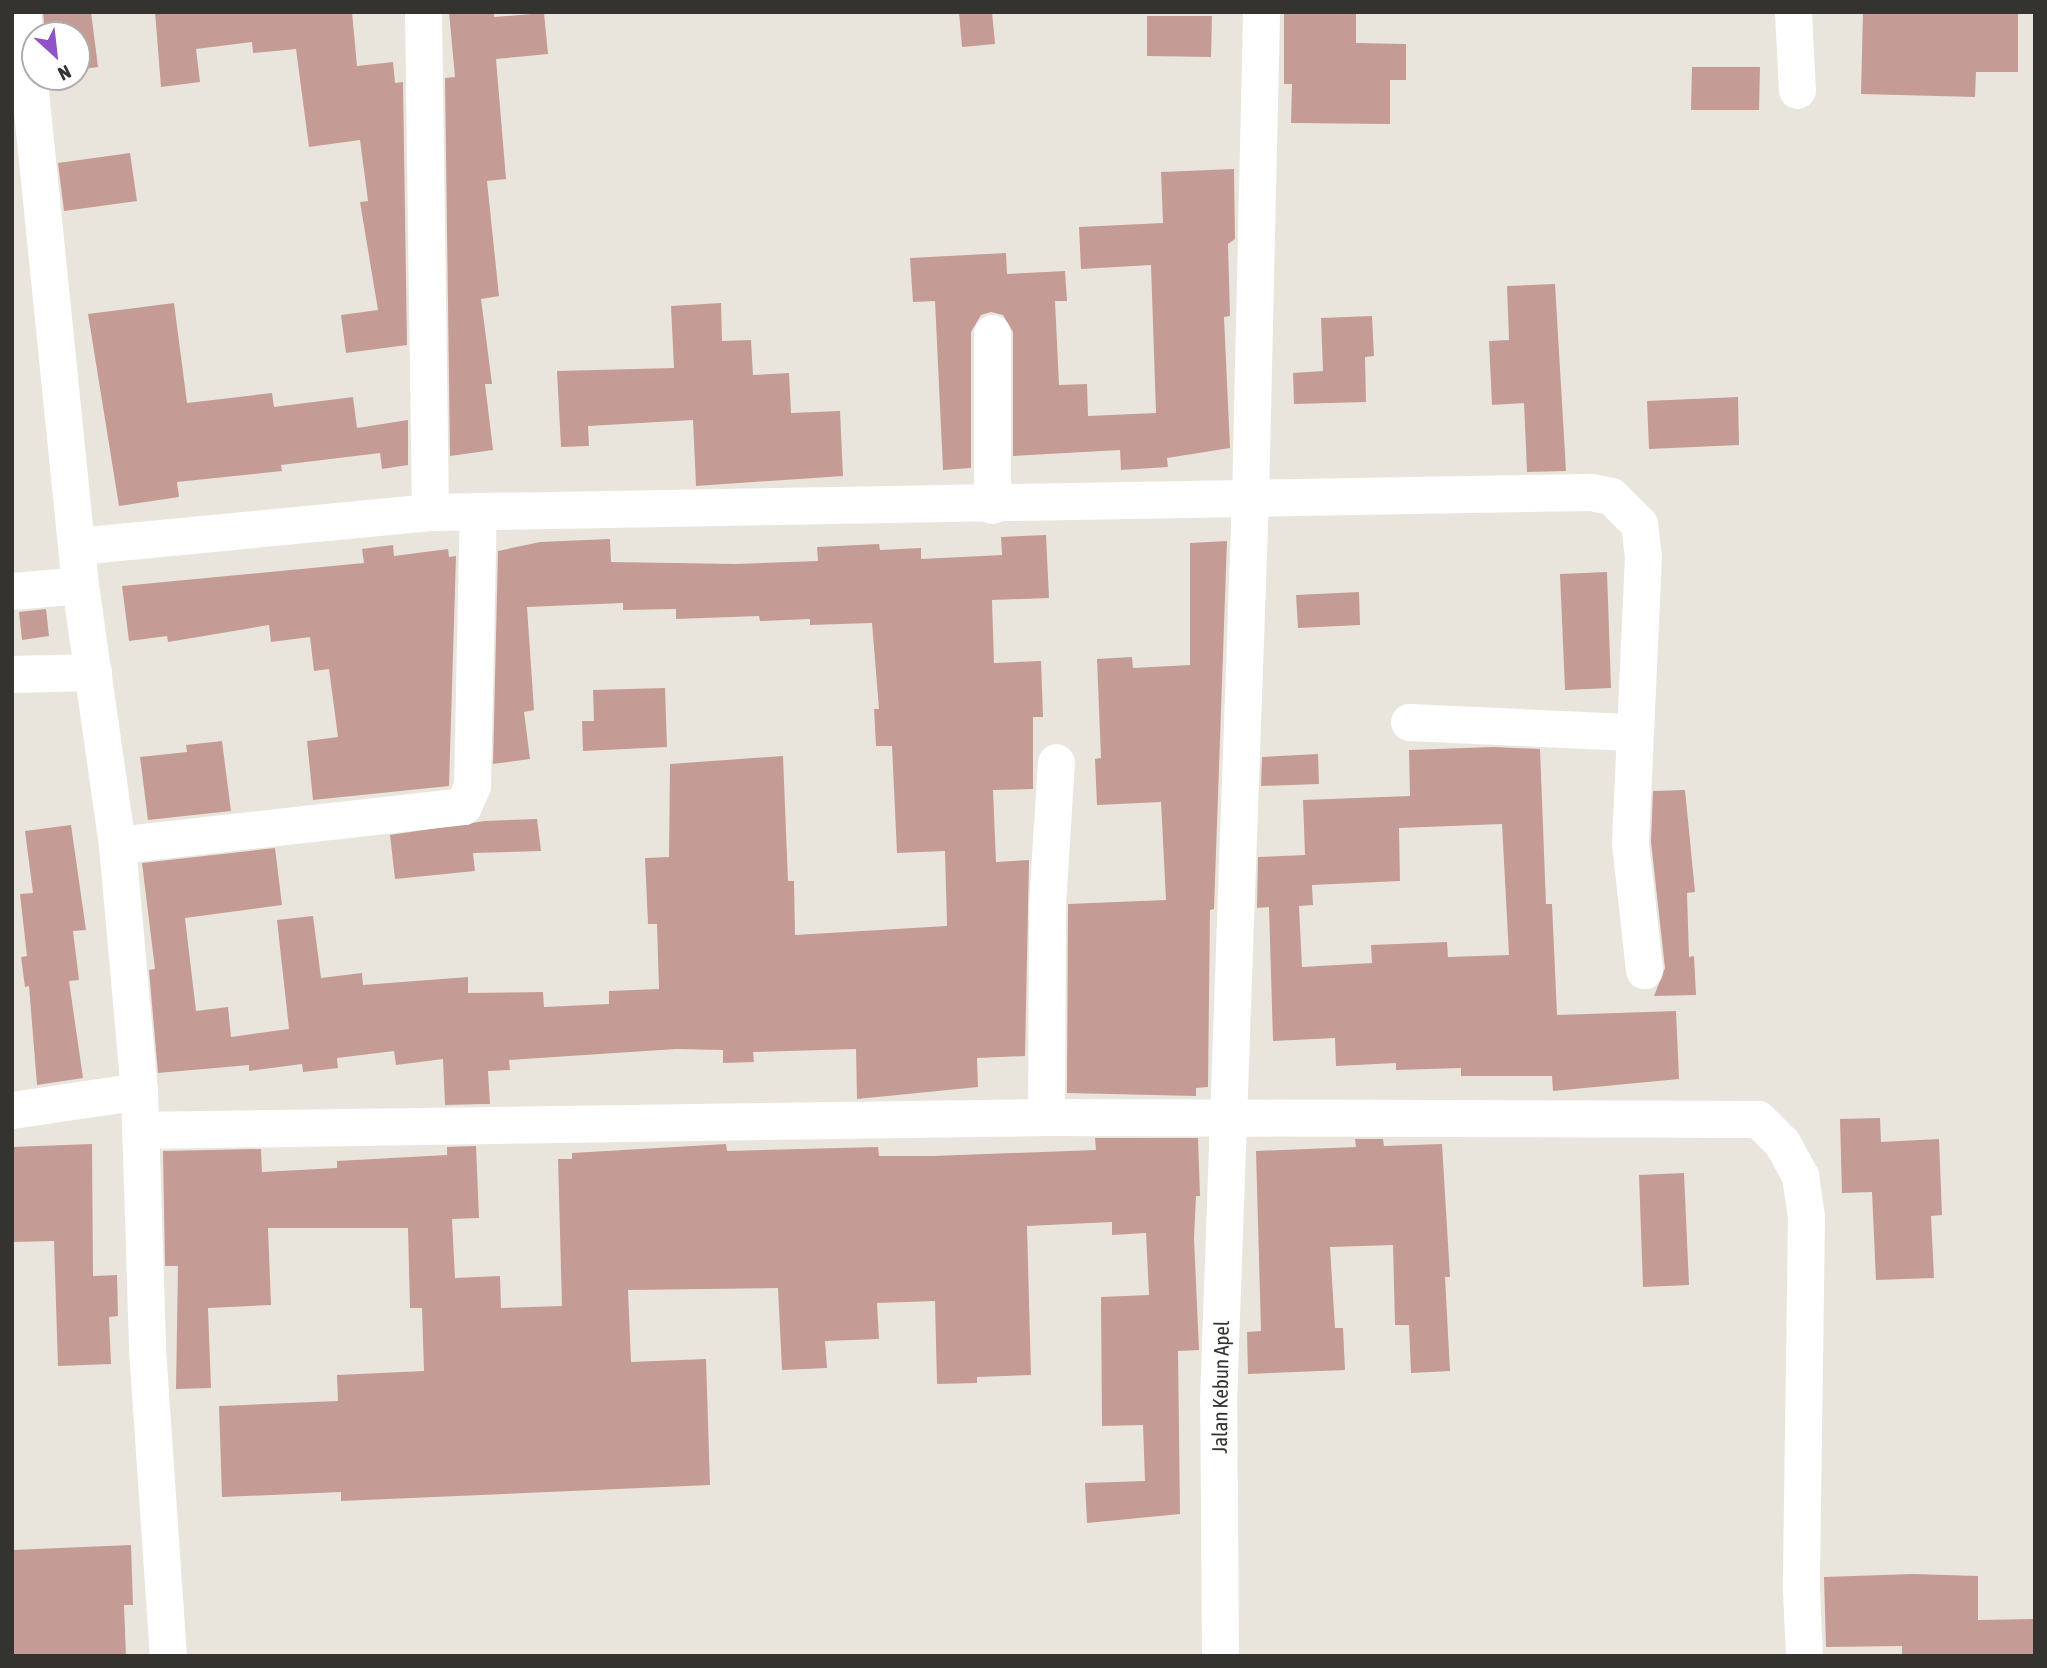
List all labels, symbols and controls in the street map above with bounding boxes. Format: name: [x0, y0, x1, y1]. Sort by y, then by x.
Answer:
north arrow: [21, 21, 91, 91]
text: N: [55, 61, 75, 85]
street label: Jalan Kebun Apel: [1206, 1320, 1234, 1454]

